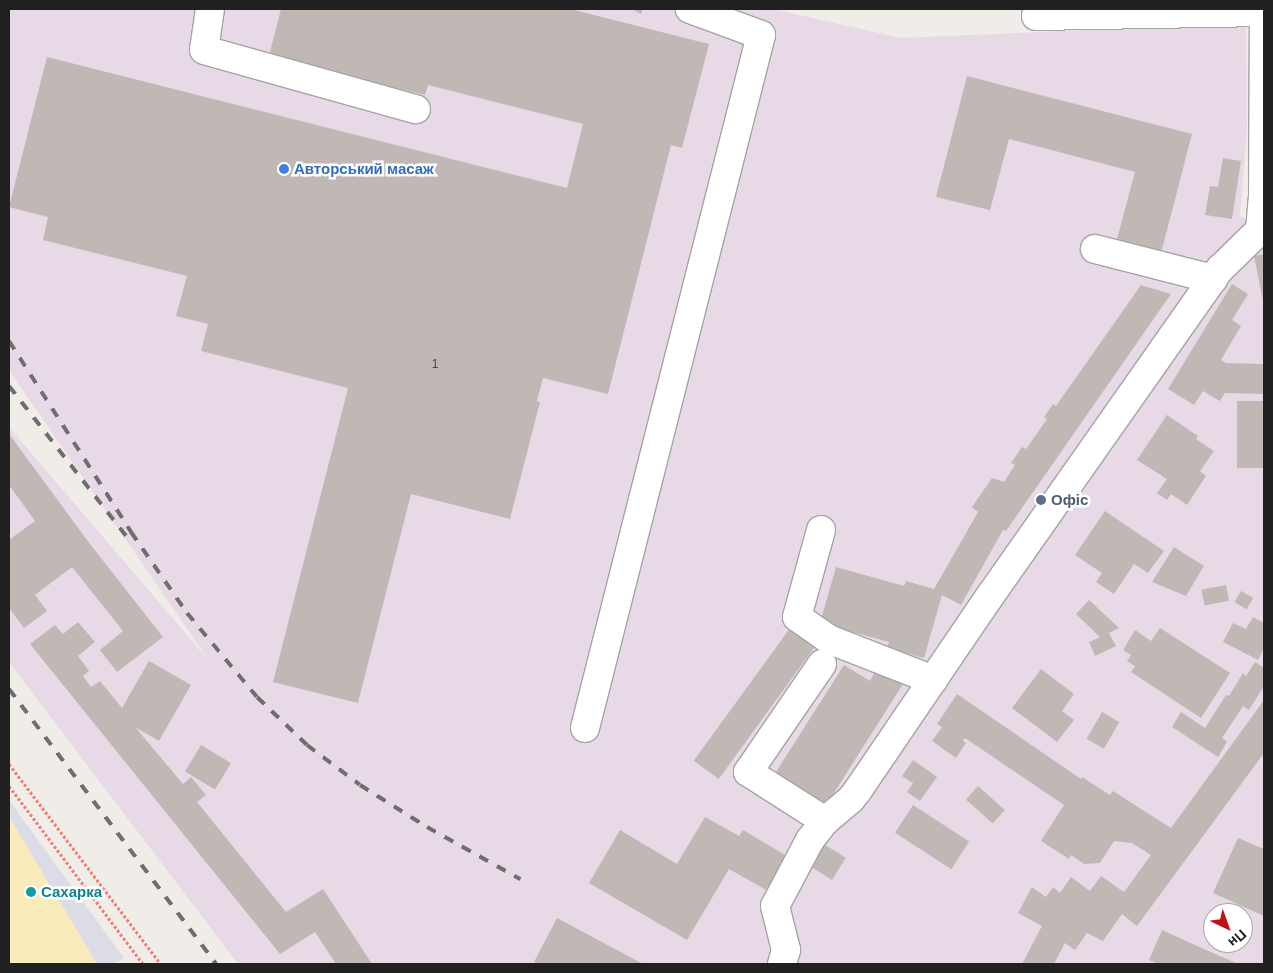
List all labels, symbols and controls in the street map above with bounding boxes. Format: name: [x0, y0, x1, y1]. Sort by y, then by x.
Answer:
place label: Авторський масаж: [294, 160, 434, 178]
marker: Авторський масаж: [278, 163, 290, 175]
house number: 1: [432, 358, 438, 372]
place label: Офіс: [1051, 491, 1088, 509]
marker: Офіс: [1035, 494, 1047, 506]
place label: Сахарка: [41, 883, 102, 901]
marker: Сахарка: [25, 886, 37, 898]
north arrow: [1203, 903, 1253, 953]
text: Пн: [1225, 926, 1250, 951]

